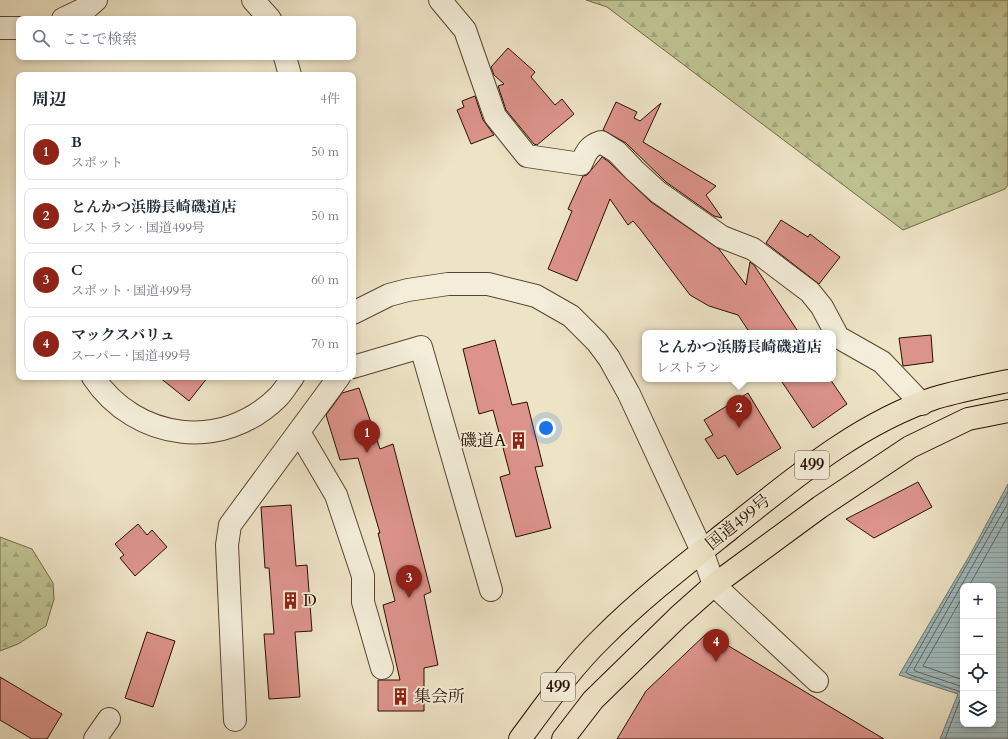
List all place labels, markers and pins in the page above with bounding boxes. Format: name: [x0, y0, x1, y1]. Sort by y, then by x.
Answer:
pin: 2: [726, 395, 752, 428]
pin: 1: [354, 420, 380, 453]
place label: 磯道A: [460, 429, 507, 452]
building icon: 磯道A: [509, 430, 529, 450]
pin: 3: [396, 565, 422, 598]
place label: D: [303, 589, 317, 612]
building icon: D: [280, 590, 300, 610]
pin: 4: [703, 629, 729, 662]
place label: 集会所: [414, 685, 465, 708]
building icon: 集会所: [391, 686, 411, 706]

